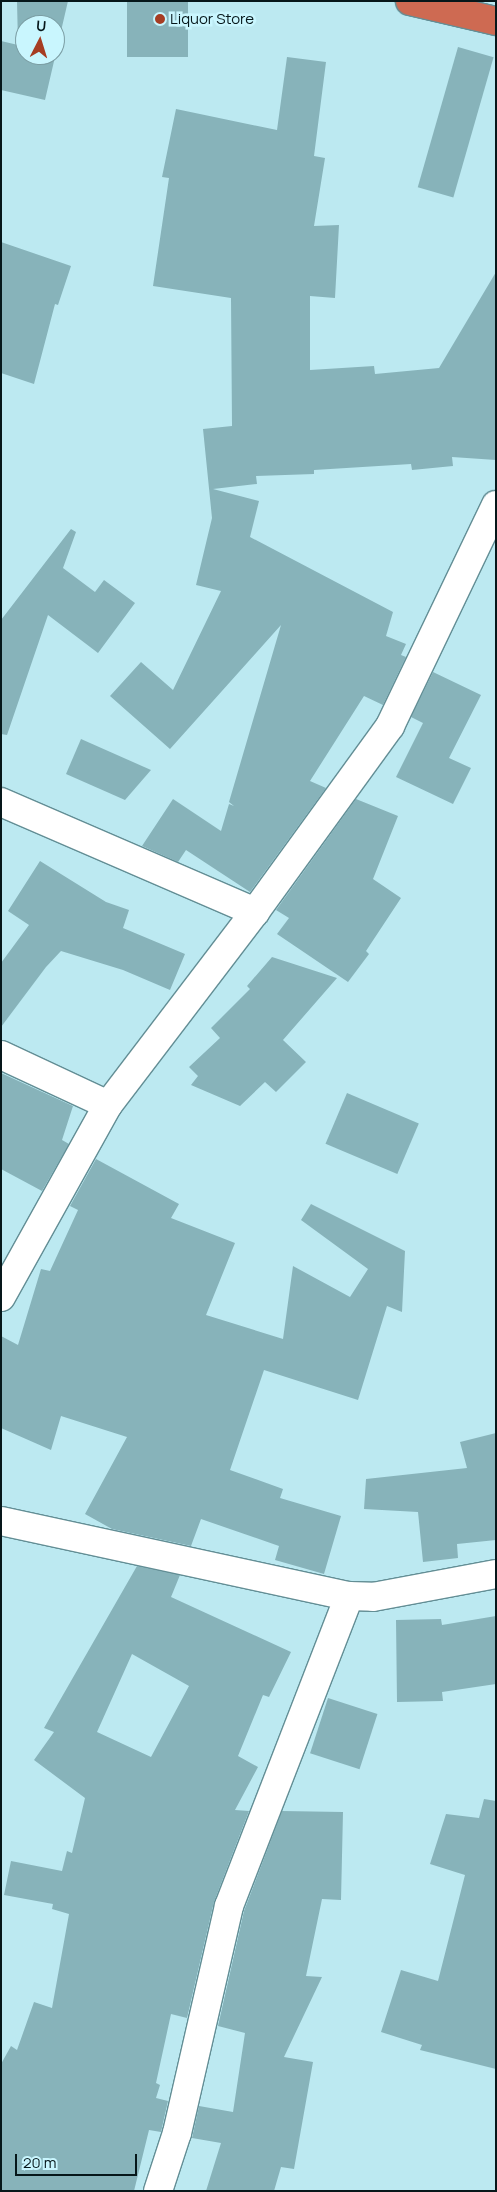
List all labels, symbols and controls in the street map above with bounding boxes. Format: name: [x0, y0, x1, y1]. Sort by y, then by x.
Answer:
place label: Liquor Store: [170, 10, 254, 28]
marker: Liquor Store: [154, 13, 166, 25]
north arrow: [15, 15, 65, 65]
text: U: [35, 16, 47, 35]
scale bar: [18, 2144, 140, 2176]
text: 20 m: [23, 2152, 56, 2173]

